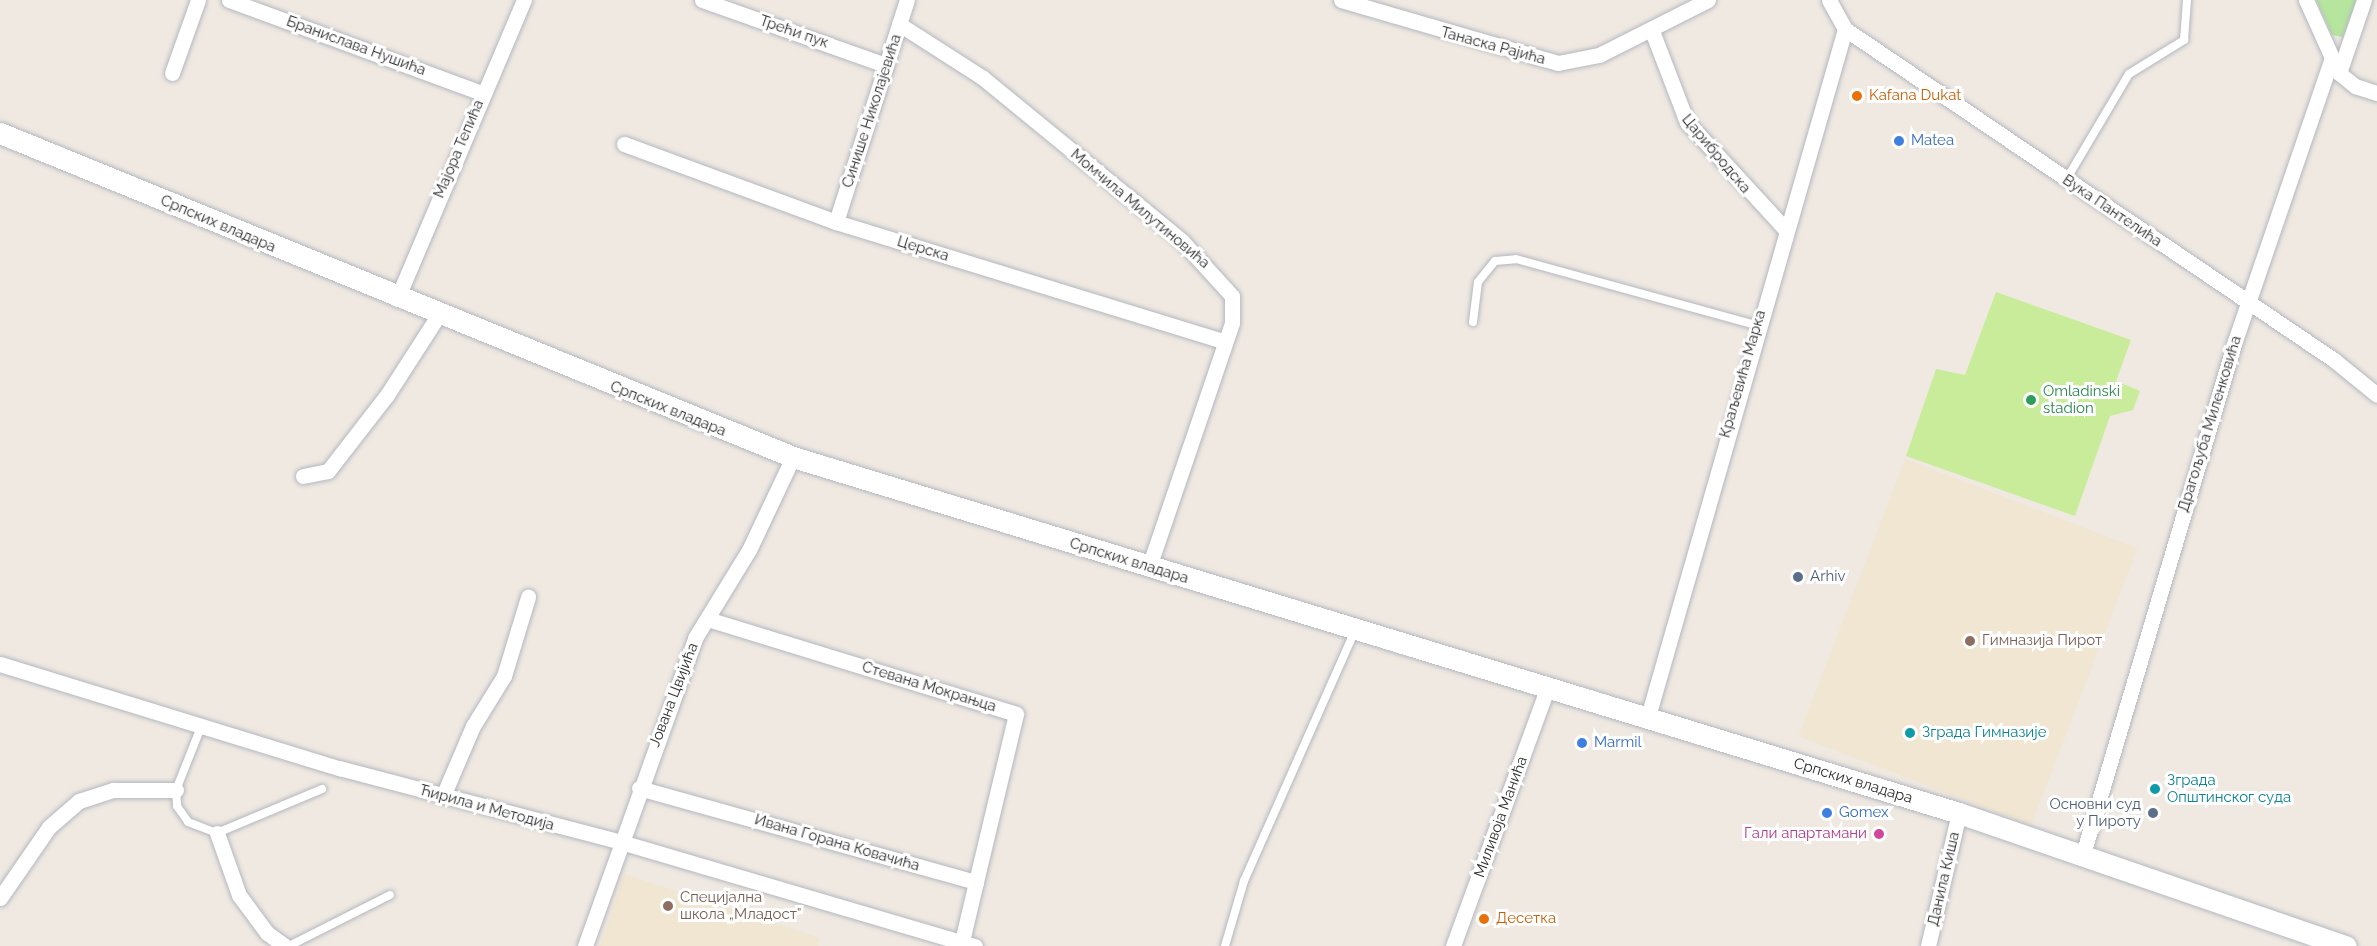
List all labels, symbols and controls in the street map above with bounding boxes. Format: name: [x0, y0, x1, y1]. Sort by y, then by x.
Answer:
street label: Бранислава Нушића: [284, 12, 428, 80]
street label: Трећи пук: [757, 12, 831, 52]
street label: Танаска Рајића: [1439, 23, 1547, 69]
street label: Синише Николајевића: [839, 32, 905, 190]
place label: Kafana Dukat: [1869, 87, 1961, 105]
marker: Kafana Dukat: [1850, 89, 1864, 103]
street label: Мајора Тепића: [430, 97, 488, 201]
street label: Царибродска: [1678, 111, 1754, 197]
place label: Matea: [1911, 132, 1954, 150]
marker: Matea: [1892, 134, 1906, 148]
street label: Момчила Милутиновића: [1067, 146, 1213, 272]
street label: Вука Пантелића: [2059, 171, 2165, 251]
street label: Српских владара: [158, 192, 278, 256]
street label: Церска: [895, 233, 951, 265]
street label: Краљевића Марка: [1716, 308, 1770, 440]
street label: Драгољуба Миленковића: [2175, 334, 2245, 514]
street label: Српских владара: [607, 378, 729, 440]
place label: Omladinski stadion: [2043, 382, 2120, 417]
marker: Omladinski stadion: [2024, 393, 2038, 407]
street label: Српских владара: [1067, 534, 1191, 588]
place label: Arhiv: [1810, 568, 1845, 586]
marker: Arhiv: [1791, 570, 1805, 584]
place label: Гимназија Пирот: [1982, 632, 2102, 650]
marker: Гимназија Пирот: [1963, 634, 1977, 648]
street label: Јована Цвијића: [646, 640, 702, 750]
street label: Стевана Мокрањца: [860, 658, 998, 716]
place label: Зграда Гимназије: [1922, 724, 2046, 742]
marker: Зграда Гимназије: [1903, 726, 1917, 740]
place label: Marmil: [1594, 734, 1642, 752]
marker: Marmil: [1575, 736, 1589, 750]
street label: Миливоја Манића: [1471, 754, 1531, 880]
street label: Српских владара: [1791, 754, 1915, 808]
place label: Зграда Општинског суда: [2167, 771, 2291, 806]
street label: Ћирила и Методија: [418, 781, 556, 835]
marker: Зграда Општинског суда: [2148, 782, 2162, 796]
place label: Основни суд у Пироту: [2049, 795, 2141, 830]
place label: Gomex: [1839, 804, 1889, 822]
marker: Gomex: [1820, 806, 1834, 820]
marker: Основни суд у Пироту: [2146, 806, 2160, 820]
street label: Ивана Горана Ковачића: [752, 811, 922, 875]
place label: Гали апартамани: [1744, 825, 1867, 843]
marker: Гали апартамани: [1872, 827, 1886, 841]
street label: Данила Киша: [1924, 830, 1964, 928]
place label: Специјална школа „Младост”: [680, 888, 802, 923]
marker: Специјална школа „Младост”: [661, 899, 675, 913]
place label: Десетка: [1496, 910, 1556, 928]
marker: Десетка: [1477, 912, 1491, 926]

